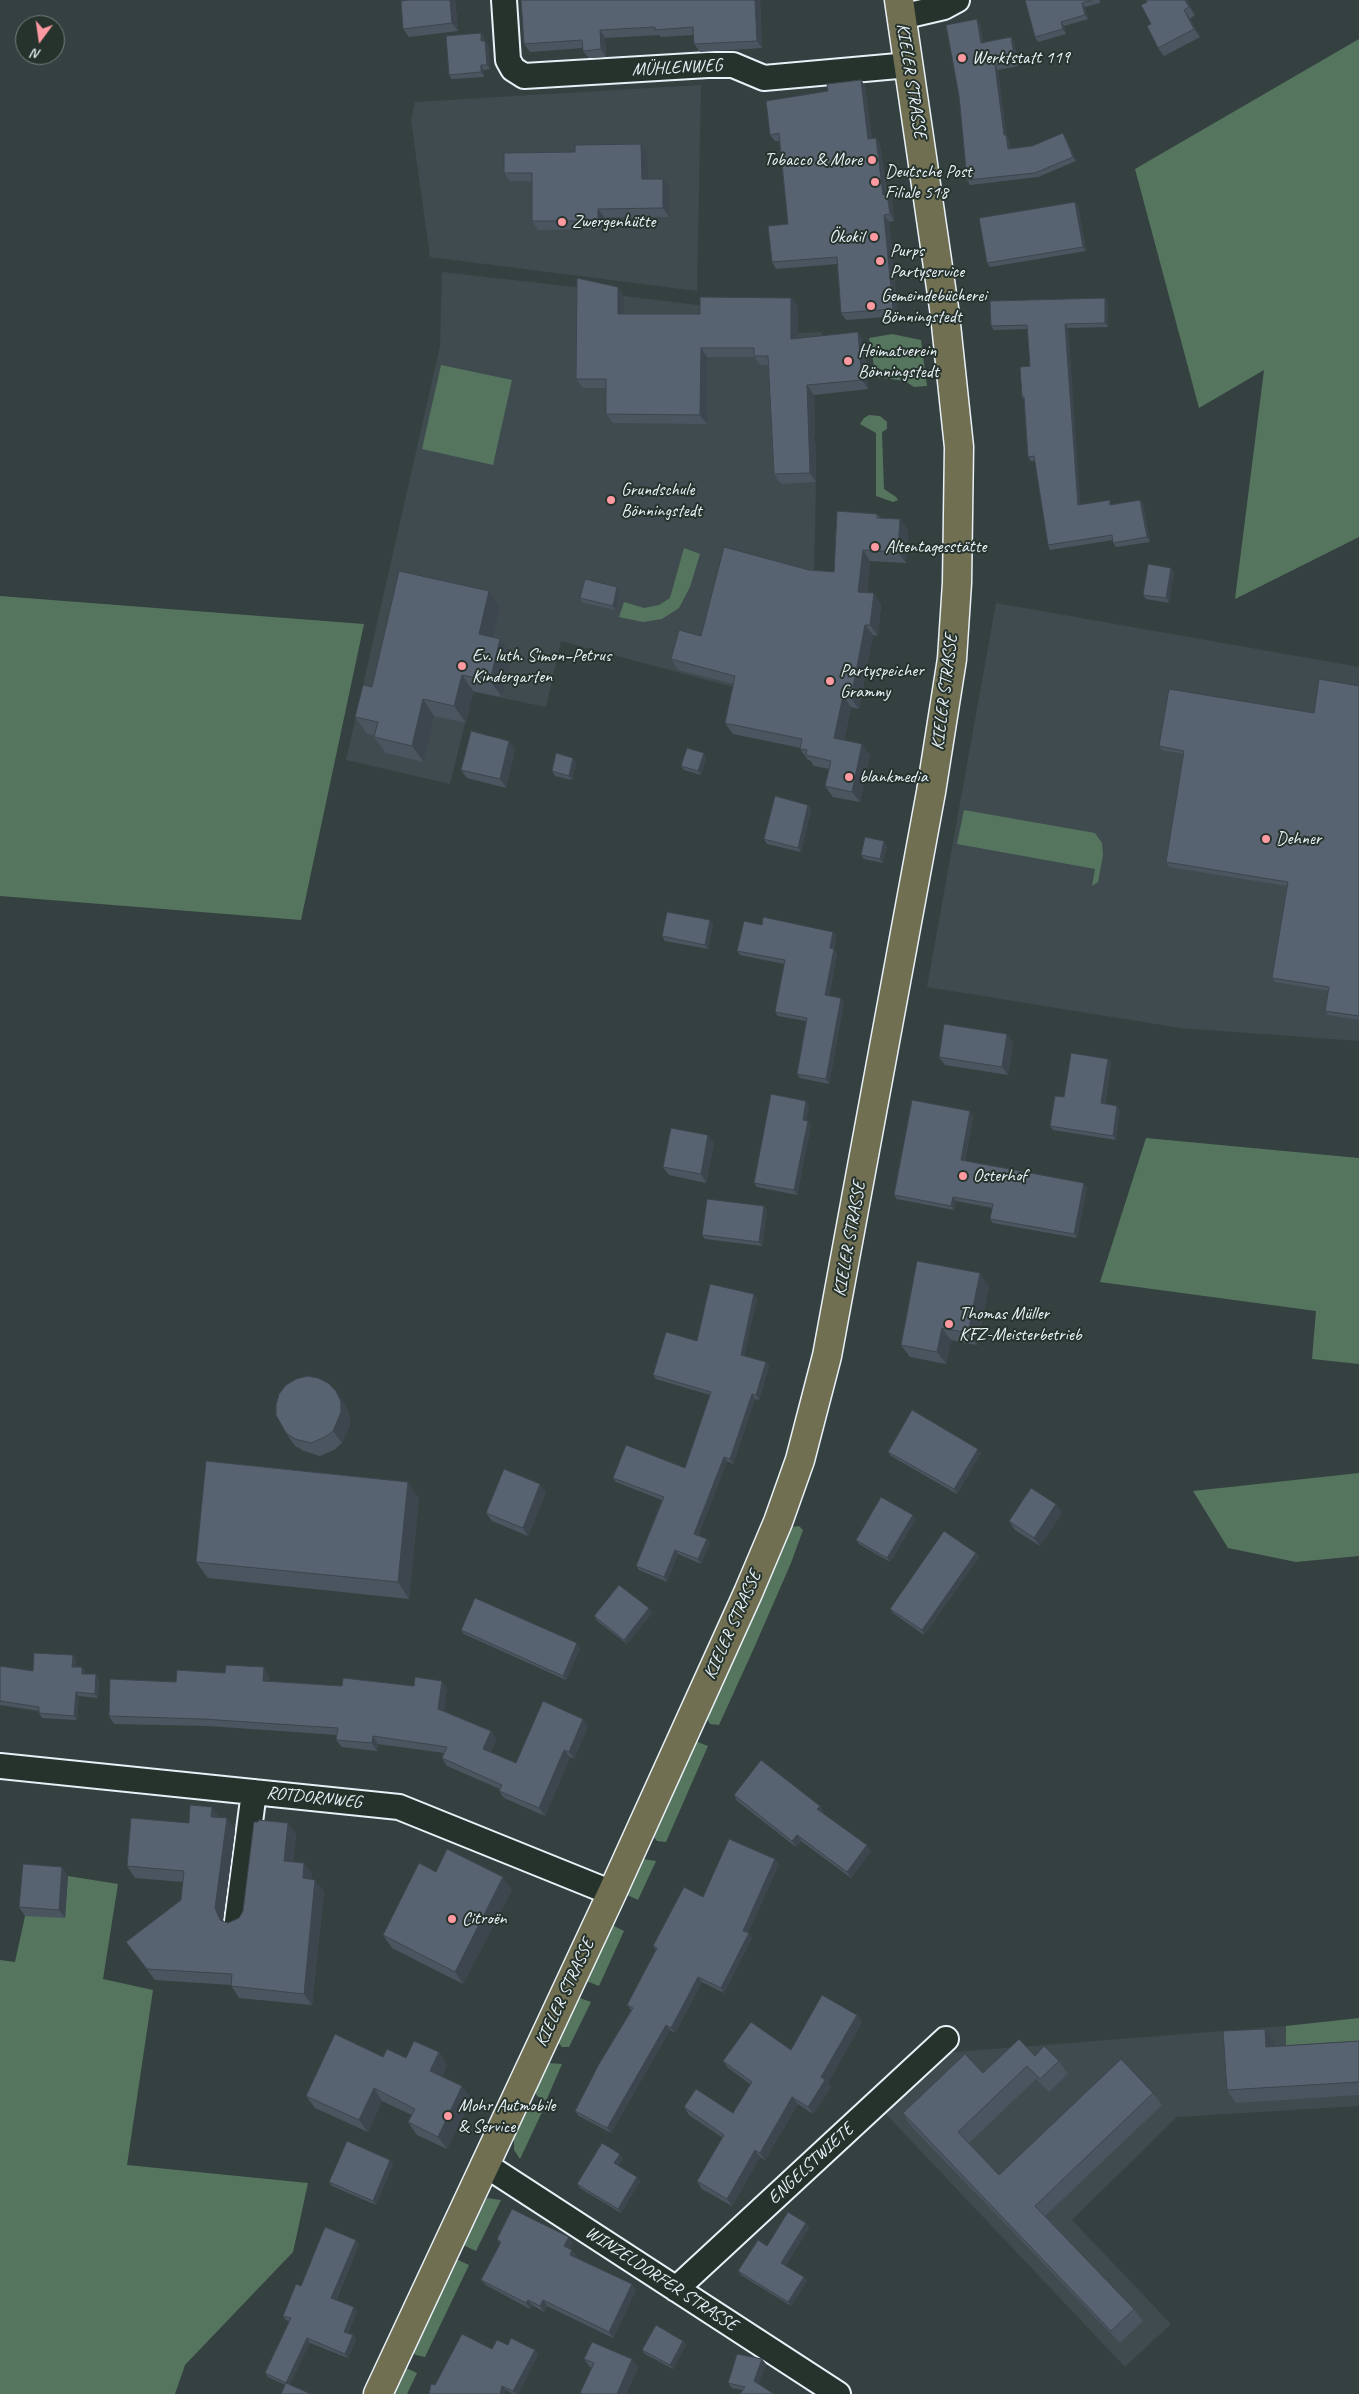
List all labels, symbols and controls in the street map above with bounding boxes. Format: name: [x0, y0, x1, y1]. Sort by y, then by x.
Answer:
north arrow: [15, 15, 65, 65]
street label: KIELER STRASSE: [891, 22, 931, 140]
text: N: [30, 45, 43, 63]
place label: Werktstatt 119: [972, 47, 1070, 69]
marker: Werktstatt 119: [956, 52, 968, 64]
street label: MÜHLENWEG: [631, 55, 723, 81]
place label: Tobacco & More: [764, 149, 862, 171]
marker: Tobacco & More: [866, 154, 878, 166]
place label: Deutsche Post Filiale 518: [885, 161, 972, 203]
marker: Deutsche Post Filiale 518: [869, 176, 881, 188]
place label: Zwergenhütte: [572, 211, 655, 233]
marker: Zwergenhütte: [556, 216, 568, 228]
place label: Ökokil: [829, 226, 864, 248]
marker: Ökokil: [868, 231, 880, 243]
place label: Purps Partyservice: [890, 240, 964, 282]
marker: Purps Partyservice: [874, 255, 886, 267]
place label: Gemeindebücherei Bönningstedt: [881, 285, 987, 328]
marker: Gemeindebücherei Bönningstedt: [865, 300, 877, 312]
place label: Heimatverein Bönningstedt: [858, 340, 939, 382]
marker: Heimatverein Bönningstedt: [842, 355, 854, 367]
place label: Grundschule Bönningstedt: [621, 479, 702, 522]
marker: Grundschule Bönningstedt: [605, 494, 617, 506]
place label: Altentagesstätte: [885, 536, 986, 558]
marker: Altentagesstätte: [869, 541, 881, 553]
street label: KIELER STRASSE: [927, 633, 963, 751]
place label: Ev. luth. Simon–Petrus Kindergarten: [472, 645, 611, 688]
marker: Ev. luth. Simon–Petrus Kindergarten: [456, 660, 468, 672]
place label: Partyspeicher Grammy: [840, 660, 924, 702]
marker: Partyspeicher Grammy: [824, 675, 836, 687]
place label: blankmedia: [859, 766, 928, 788]
marker: blankmedia: [843, 771, 855, 783]
place label: Dehner: [1276, 828, 1321, 850]
marker: Dehner: [1260, 833, 1272, 845]
place label: Osterhof: [973, 1165, 1026, 1187]
marker: Osterhof: [957, 1170, 969, 1182]
street label: KIELER STRASSE: [829, 1180, 871, 1298]
place label: Thomas Müller KFZ-Meisterbetrieb: [959, 1303, 1082, 1346]
marker: Thomas Müller KFZ-Meisterbetrieb: [943, 1318, 955, 1330]
street label: KIELER STRASSE: [699, 1567, 767, 1683]
street label: ROTDORNWEG: [265, 1782, 363, 1814]
place label: Citroën: [462, 1908, 507, 1930]
marker: Citroën: [446, 1913, 458, 1925]
street label: KIELER STRASSE: [531, 1936, 599, 2050]
place label: Mohr Autmobile & Service: [458, 2095, 555, 2138]
marker: Mohr Autmobile & Service: [442, 2110, 454, 2122]
street label: ENGELSTWIETE: [764, 2119, 858, 2209]
street label: WINZELDORFER STRASSE: [581, 2222, 741, 2336]

